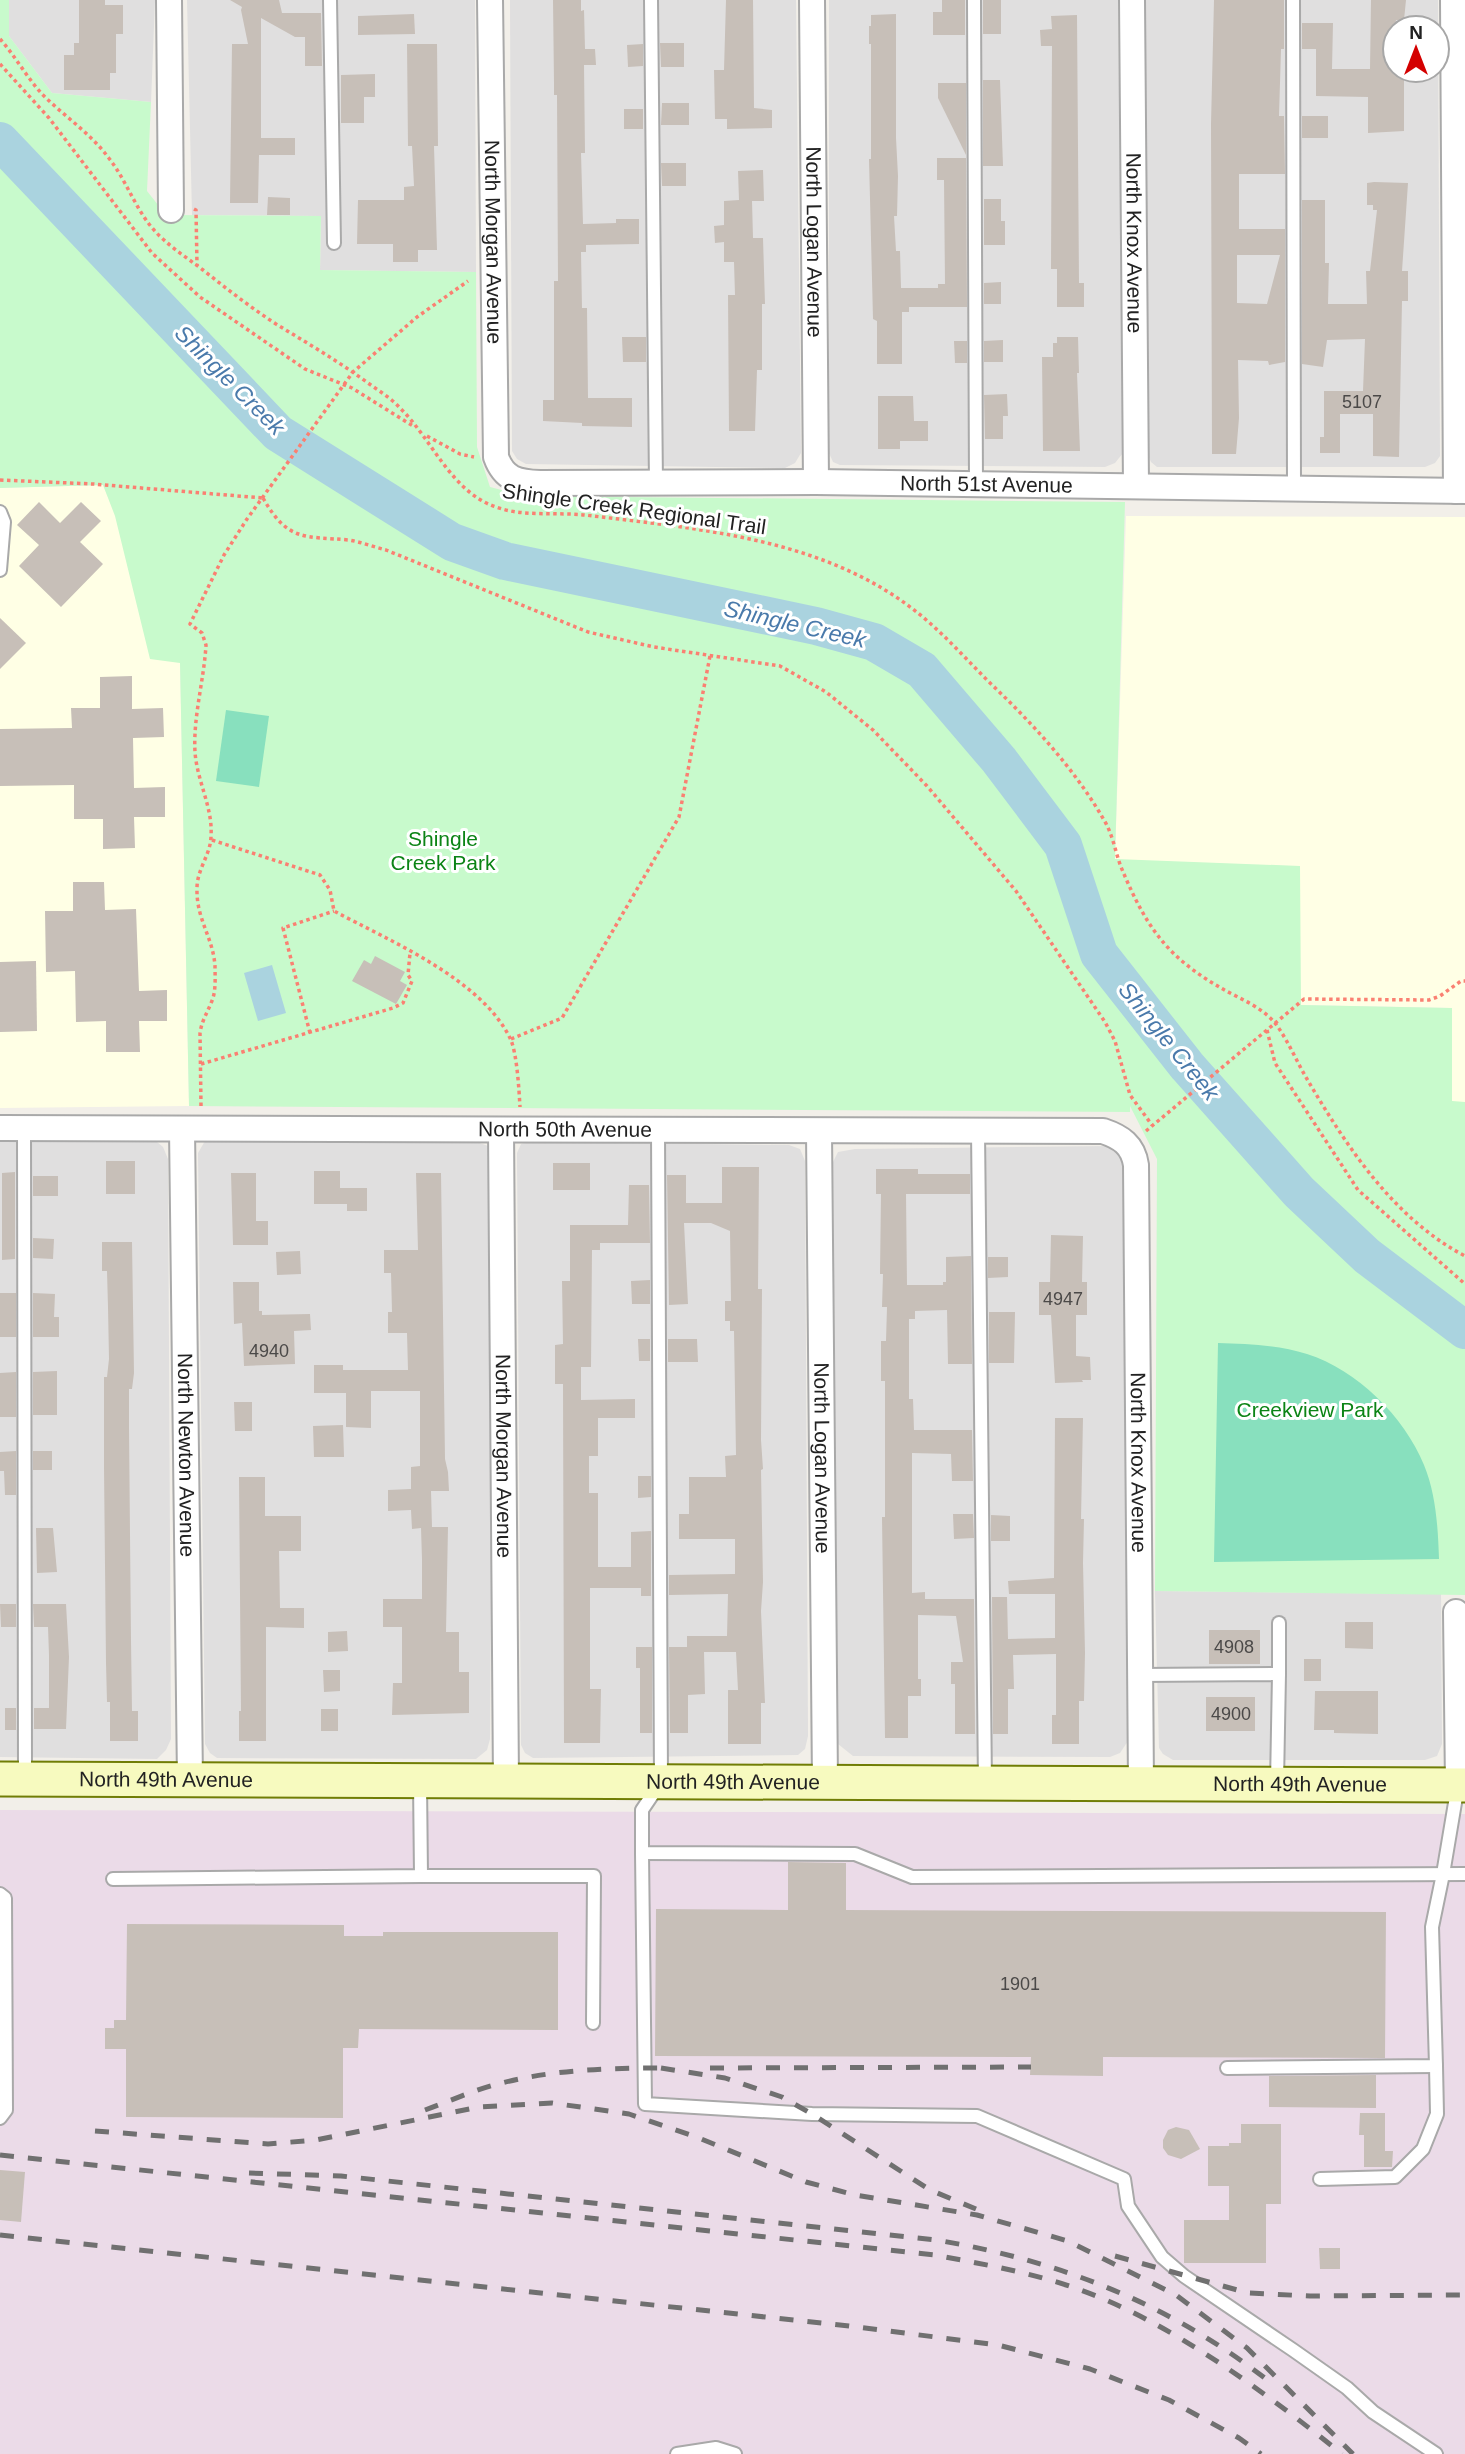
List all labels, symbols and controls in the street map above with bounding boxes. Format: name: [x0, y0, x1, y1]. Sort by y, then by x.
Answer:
north arrow: [1381, 14, 1451, 84]
text: N: [1409, 22, 1423, 43]
street label: North Morgan Avenue: [481, 140, 507, 344]
street label: North Logan Avenue: [802, 146, 827, 338]
street label: North Knox Avenue: [1122, 153, 1147, 333]
water label: Shingle Creek: [170, 320, 291, 441]
house number: 5107: [1342, 392, 1382, 412]
street label: North 51st Avenue: [900, 471, 1073, 497]
street label: Shingle Creek Regional Trail: [501, 479, 767, 538]
water label: Shingle Creek: [722, 595, 870, 653]
park label: Shingle Creek Park: [390, 827, 496, 874]
water label: Shingle Creek: [1113, 977, 1226, 1106]
street label: North 50th Avenue: [478, 1117, 652, 1141]
house number: 4947: [1043, 1289, 1083, 1309]
house number: 4940: [249, 1341, 289, 1361]
street label: North Newton Avenue: [174, 1353, 199, 1557]
street label: North Morgan Avenue: [492, 1354, 516, 1558]
street label: North Logan Avenue: [810, 1362, 835, 1554]
street label: North Knox Avenue: [1127, 1372, 1151, 1553]
park label: Creekview Park: [1236, 1398, 1384, 1421]
house number: 4908: [1214, 1637, 1254, 1657]
house number: 4900: [1211, 1704, 1251, 1724]
street label: North 49th Avenue: [79, 1767, 253, 1791]
street label: North 49th Avenue: [646, 1770, 820, 1793]
street label: North 49th Avenue: [1213, 1772, 1387, 1796]
house number: 1901: [1000, 1974, 1040, 1994]

